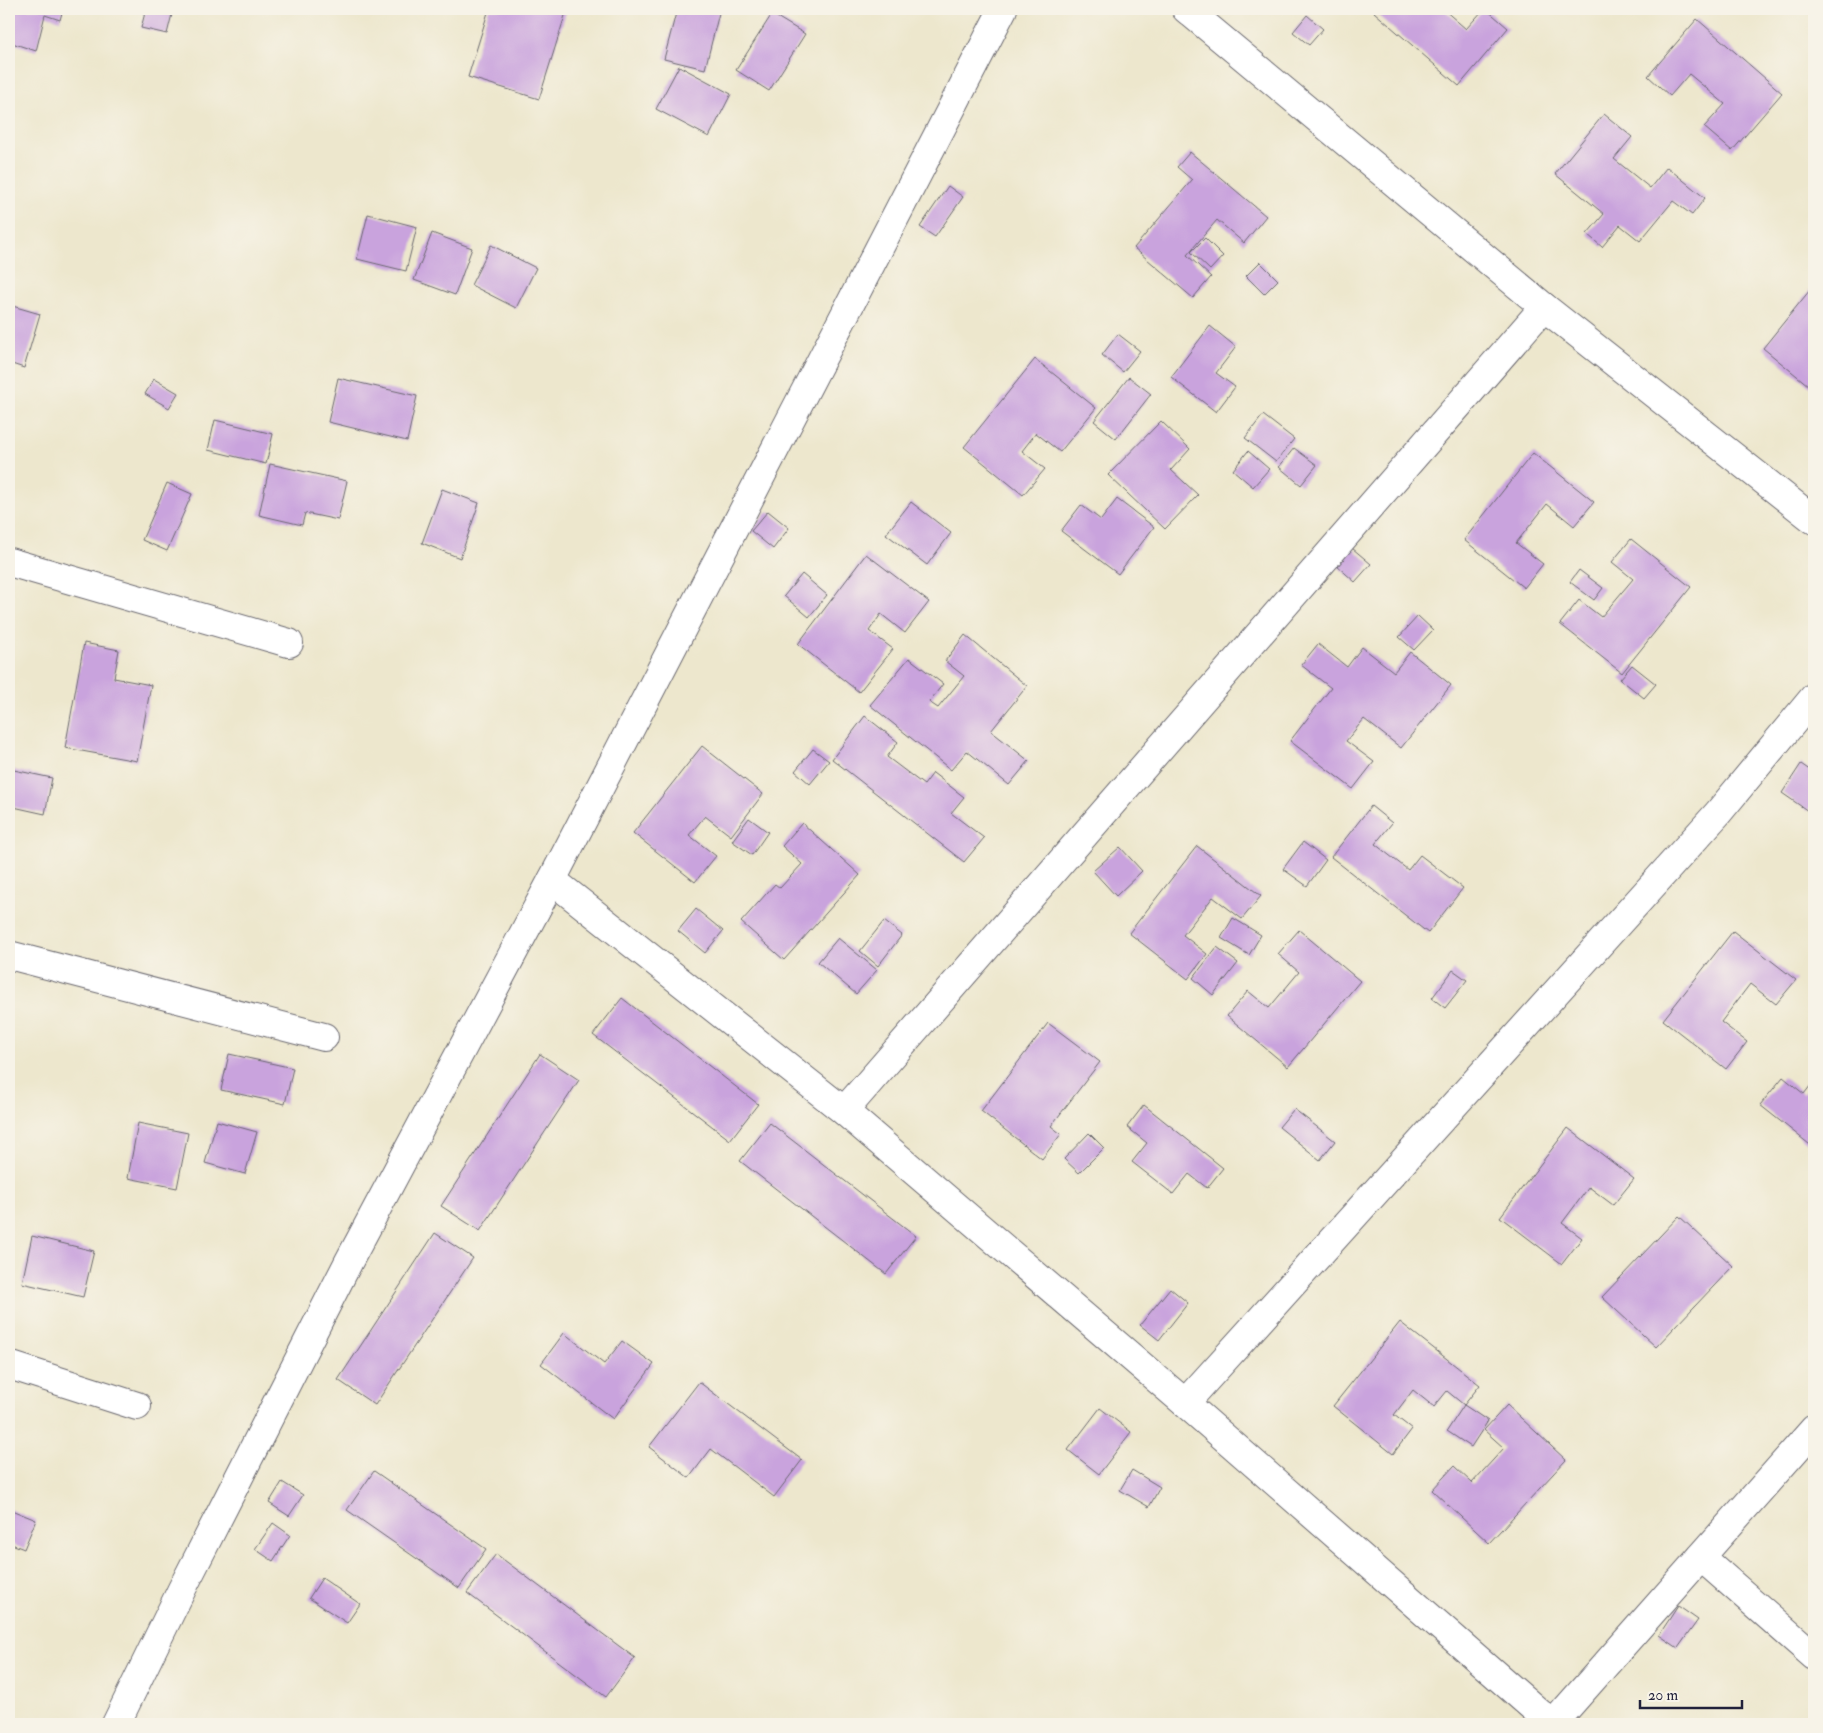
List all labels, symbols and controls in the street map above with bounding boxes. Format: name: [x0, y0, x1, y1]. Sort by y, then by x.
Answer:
scale bar: [1640, 1678, 1743, 1710]
text: 20 m: [1648, 1686, 1678, 1705]

